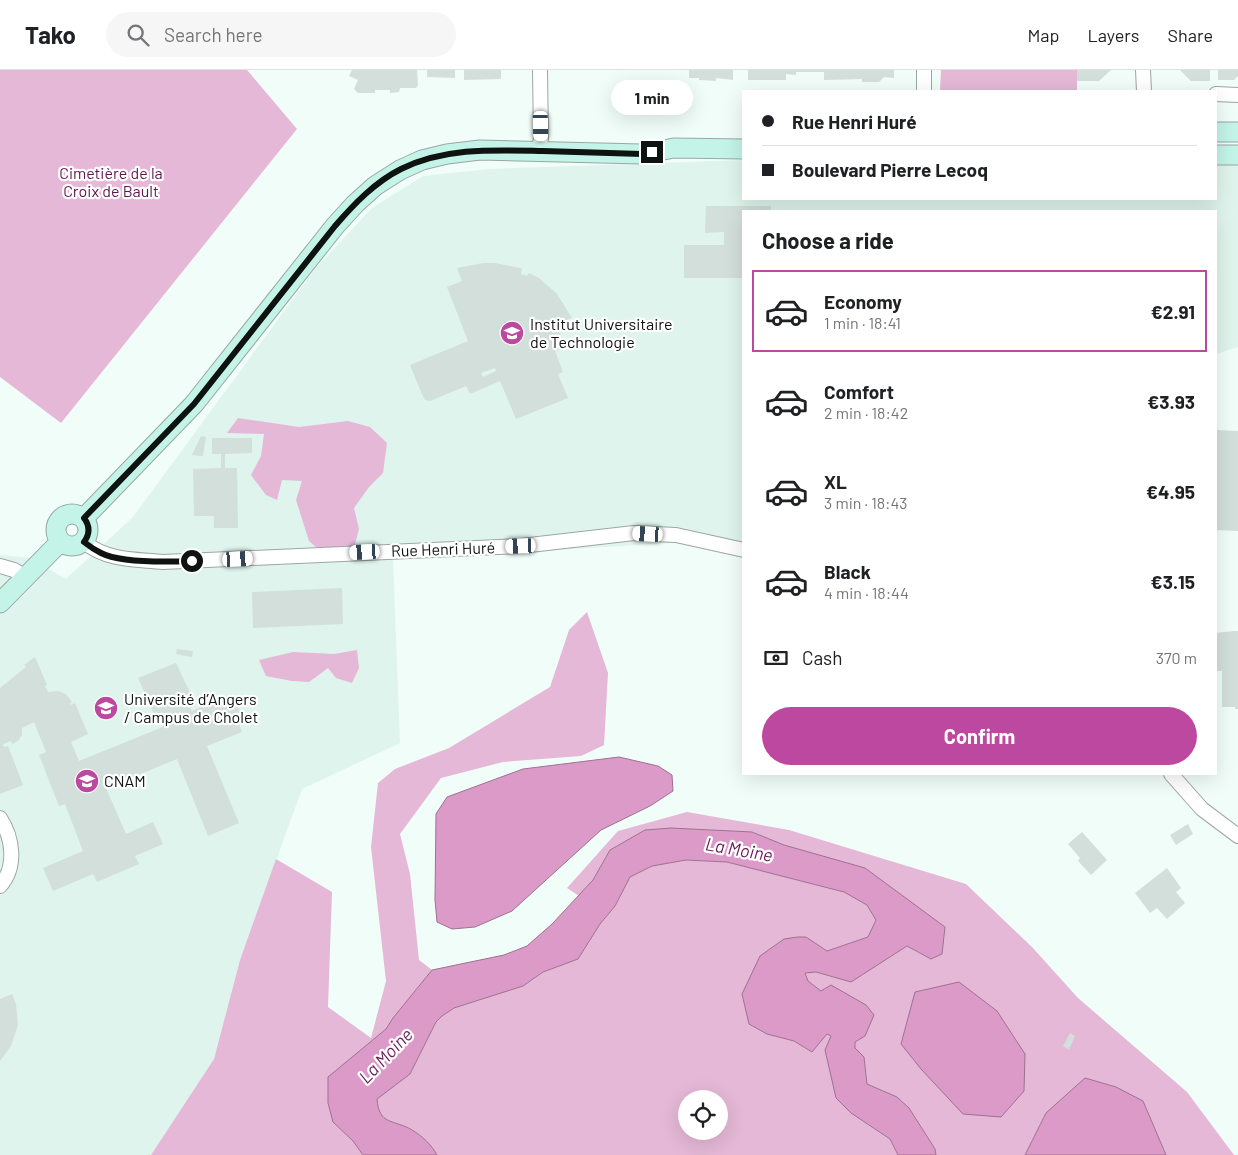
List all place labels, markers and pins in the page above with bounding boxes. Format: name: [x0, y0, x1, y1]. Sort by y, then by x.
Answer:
place label: Institut Universitaire de Technologie: [530, 314, 673, 351]
school or university icon: Institut Universitaire de Technologie: [499, 320, 525, 346]
place label: Université d’Angers / Campus de Cholet: [124, 689, 258, 726]
school or university icon: Université d’Angers / Campus de Cholet: [93, 695, 119, 721]
school or university icon: CNAM: [74, 768, 100, 794]
place label: CNAM: [104, 771, 146, 790]

